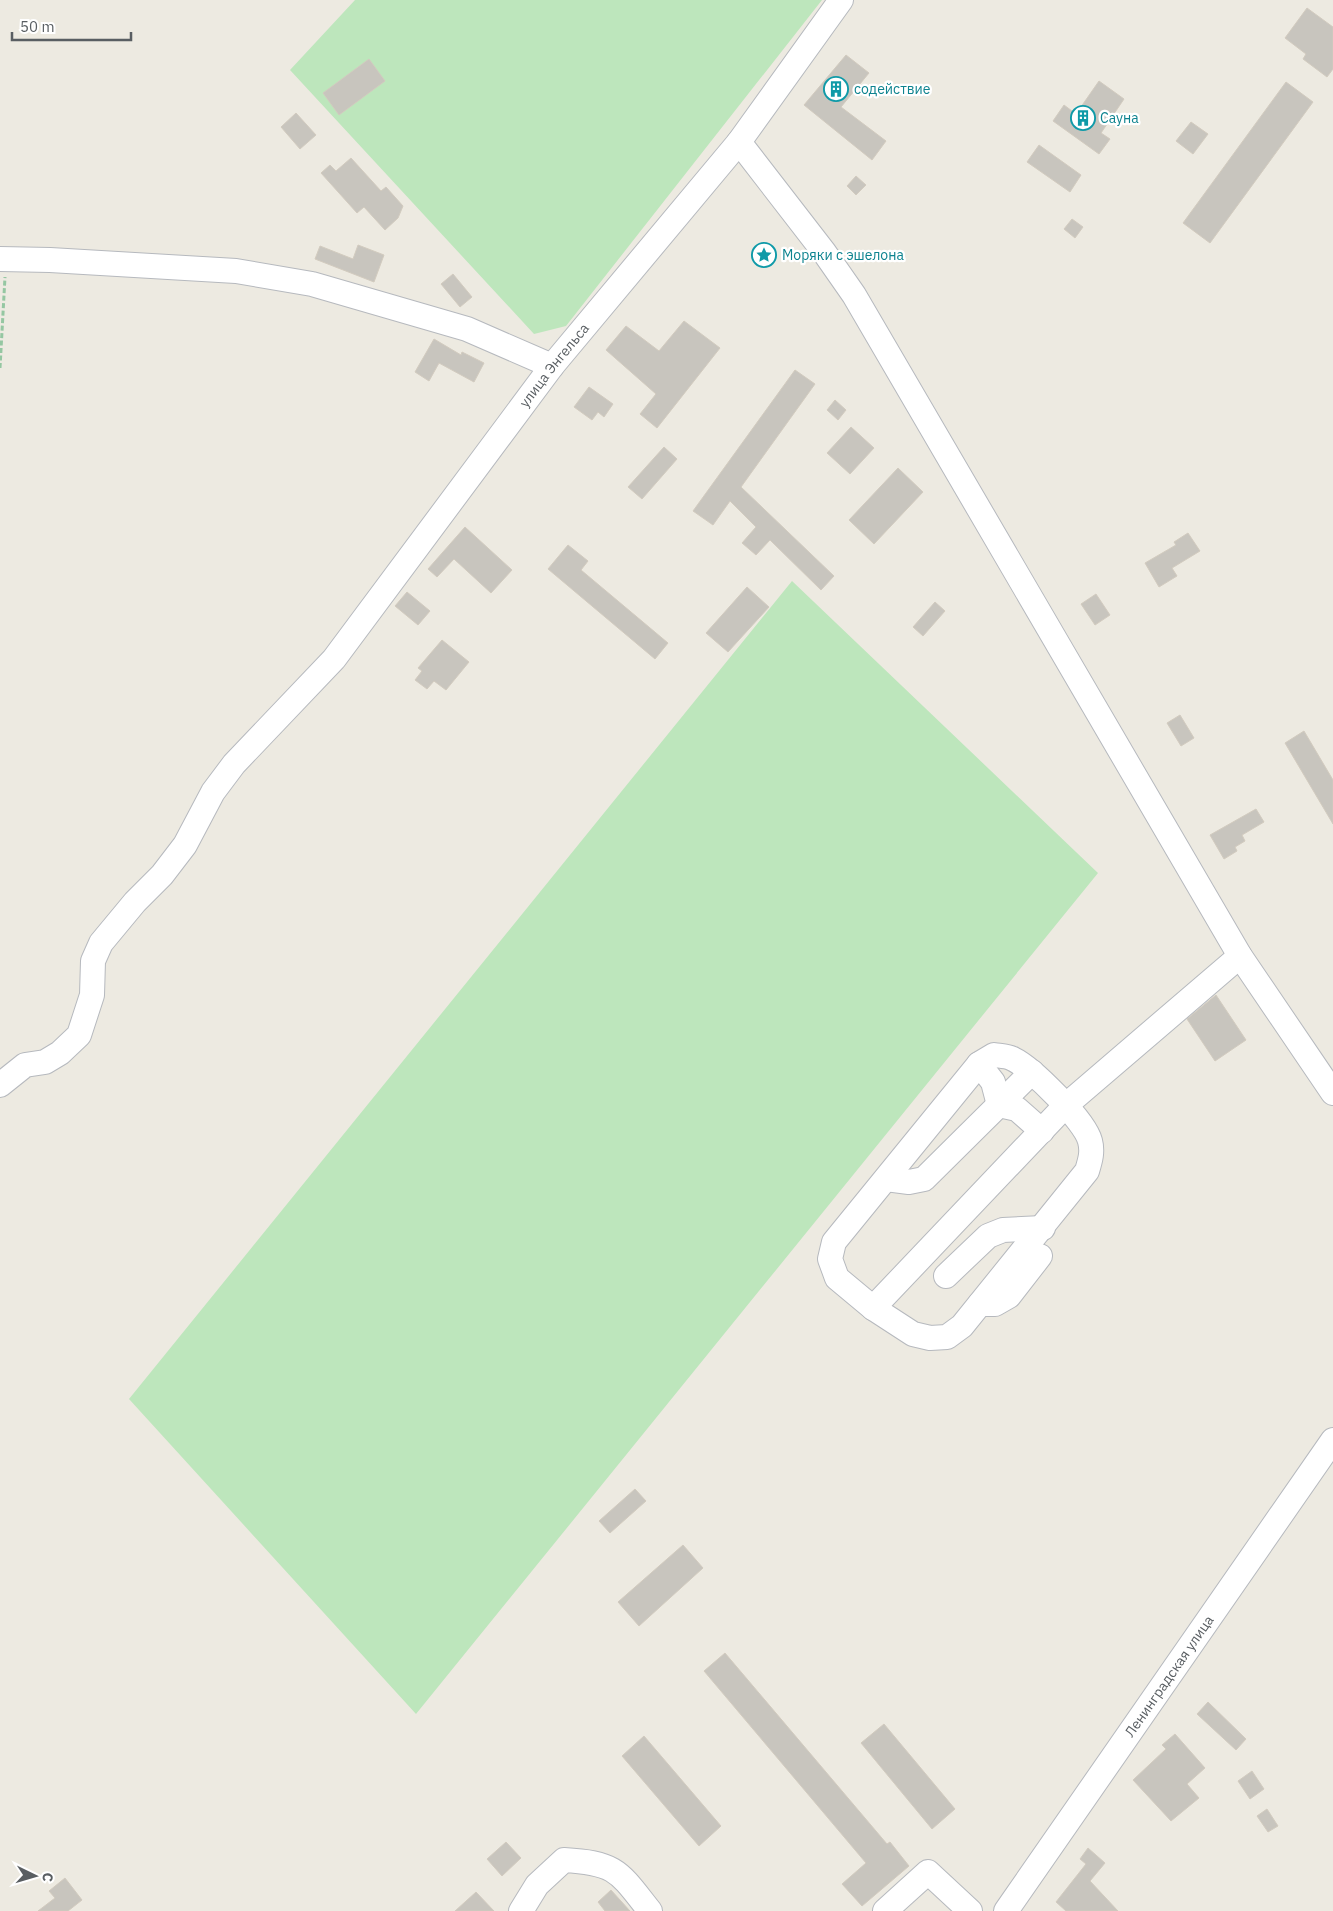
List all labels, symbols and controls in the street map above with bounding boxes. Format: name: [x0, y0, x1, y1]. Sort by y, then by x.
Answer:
scale bar: [12, 10, 131, 42]
text: 50 m: [20, 17, 55, 36]
building icon: содействие: [823, 76, 849, 102]
place label: содействие: [854, 80, 931, 98]
building icon: Сауна: [1070, 105, 1096, 131]
place label: Сауна: [1100, 109, 1139, 127]
place icon: Моряки с эшелона: [751, 242, 777, 268]
place label: Моряки с эшелона: [782, 246, 904, 264]
street label: улица Энгельса: [515, 319, 593, 411]
street label: Ленинградская улица: [1121, 1611, 1218, 1740]
north arrow: [10, 1851, 60, 1901]
text: С: [39, 1872, 57, 1882]

